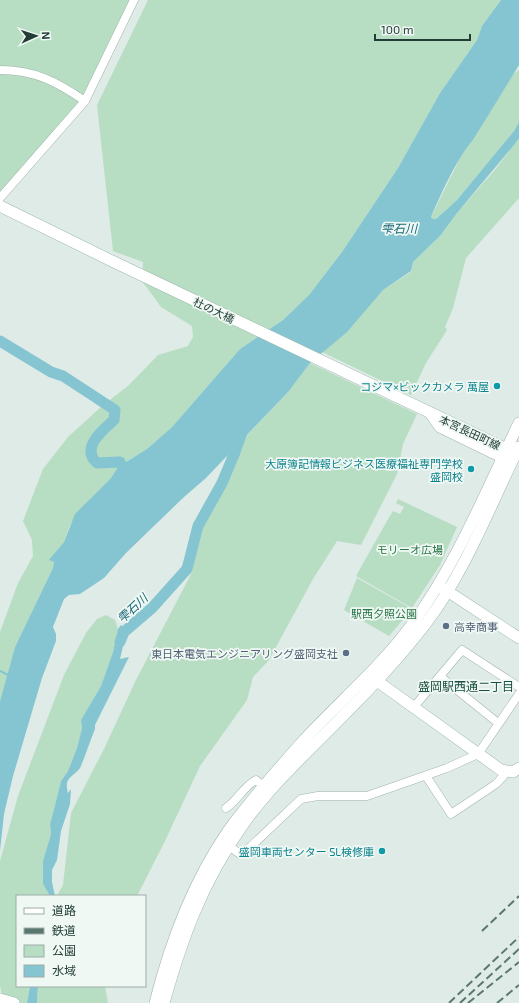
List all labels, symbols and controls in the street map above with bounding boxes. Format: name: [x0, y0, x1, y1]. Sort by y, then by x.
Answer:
north arrow: [16, 16, 56, 56]
scale bar: [375, 16, 470, 42]
text: 100 m: [381, 22, 413, 36]
text: N: [40, 31, 53, 40]
water label: 雫石川: [381, 221, 419, 235]
street label: 杜の大橋: [191, 295, 237, 325]
place label: コジマ×ビックカメラ 萬屋: [360, 380, 489, 393]
marker: コジマ×ビックカメラ 萬屋: [492, 381, 502, 391]
street label: 本宮長田町線: [437, 412, 503, 452]
place label: 大原簿記情報ビジネス医療福祉専門学校 盛岡校: [265, 457, 463, 483]
marker: 大原簿記情報ビジネス医療福祉専門学校 盛岡校: [466, 464, 476, 474]
park label: モリーオ広場: [377, 543, 443, 556]
water label: 雫石川: [114, 589, 151, 625]
park label: 駅西夕照公園: [351, 607, 417, 620]
place label: 高幸商事: [454, 620, 498, 633]
marker: 高幸商事: [441, 621, 451, 631]
place label: 東日本電気エンジニアリング盛岡支社: [151, 647, 338, 660]
marker: 東日本電気エンジニアリング盛岡支社: [341, 648, 351, 658]
district label: 盛岡駅西通二丁目: [418, 679, 514, 693]
place label: 盛岡車両センター SL検修庫: [239, 845, 374, 858]
marker: 盛岡車両センター SL検修庫: [377, 846, 387, 856]
legend: [16, 895, 146, 987]
text: 道路: [52, 903, 76, 917]
text: 鉄道: [52, 923, 76, 937]
text: 公園: [52, 943, 76, 957]
text: 水域: [52, 963, 76, 977]

